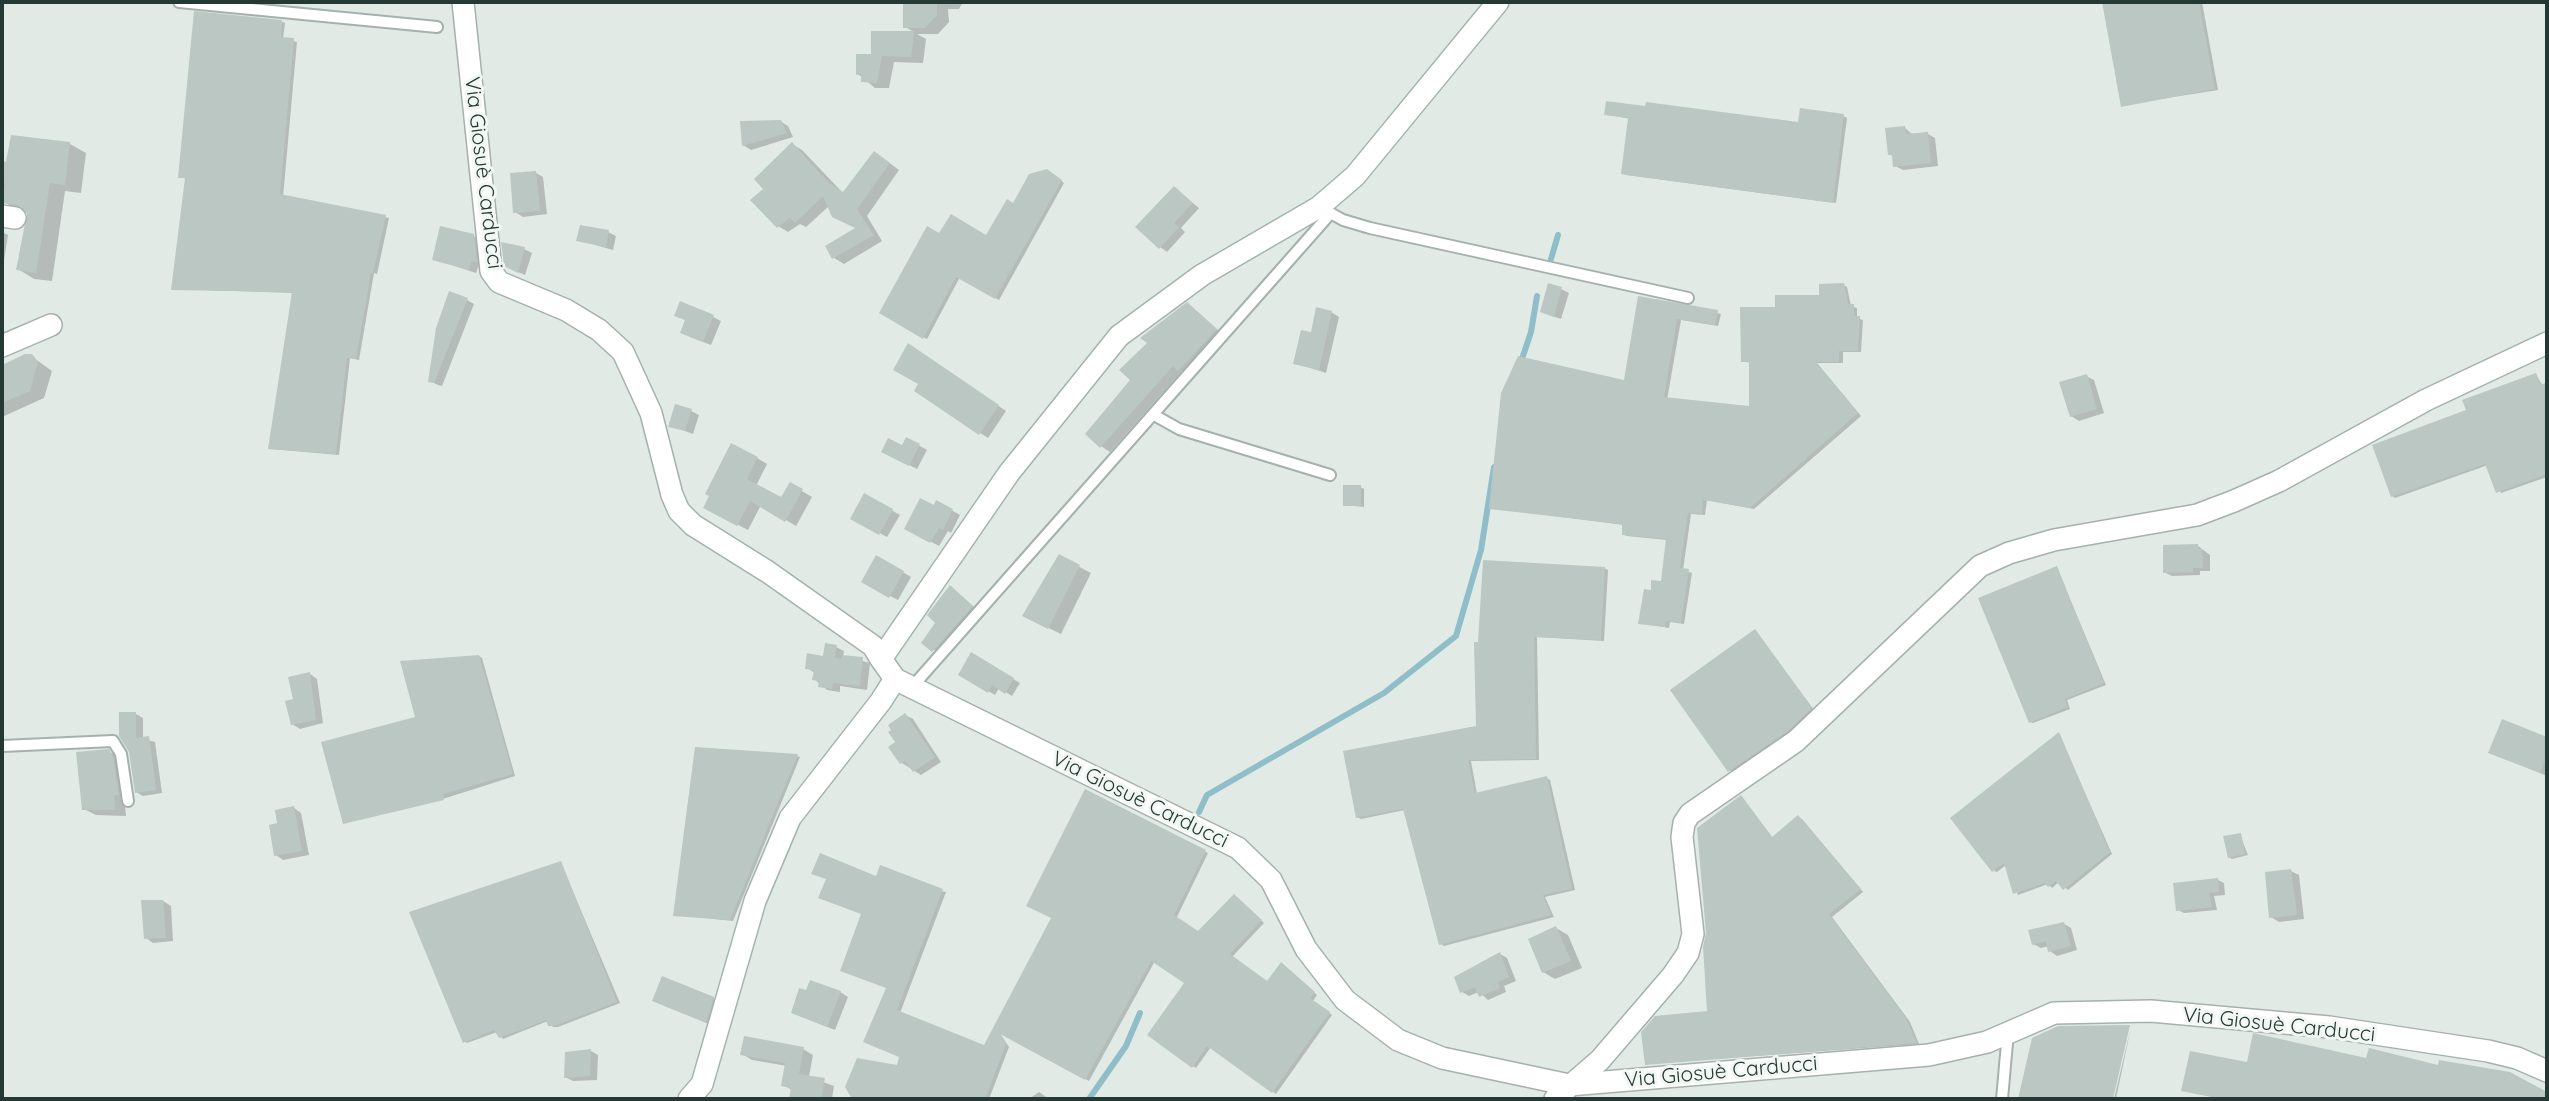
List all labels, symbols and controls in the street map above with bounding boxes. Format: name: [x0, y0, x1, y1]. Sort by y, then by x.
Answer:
street label: Via Giosuè Carducci: [459, 75, 507, 271]
street label: Via Giosuè Carducci: [1048, 746, 1232, 854]
street label: Via Giosuè Carducci: [2182, 1002, 2376, 1048]
street label: Via Giosuè Carducci: [1624, 1051, 1818, 1093]

